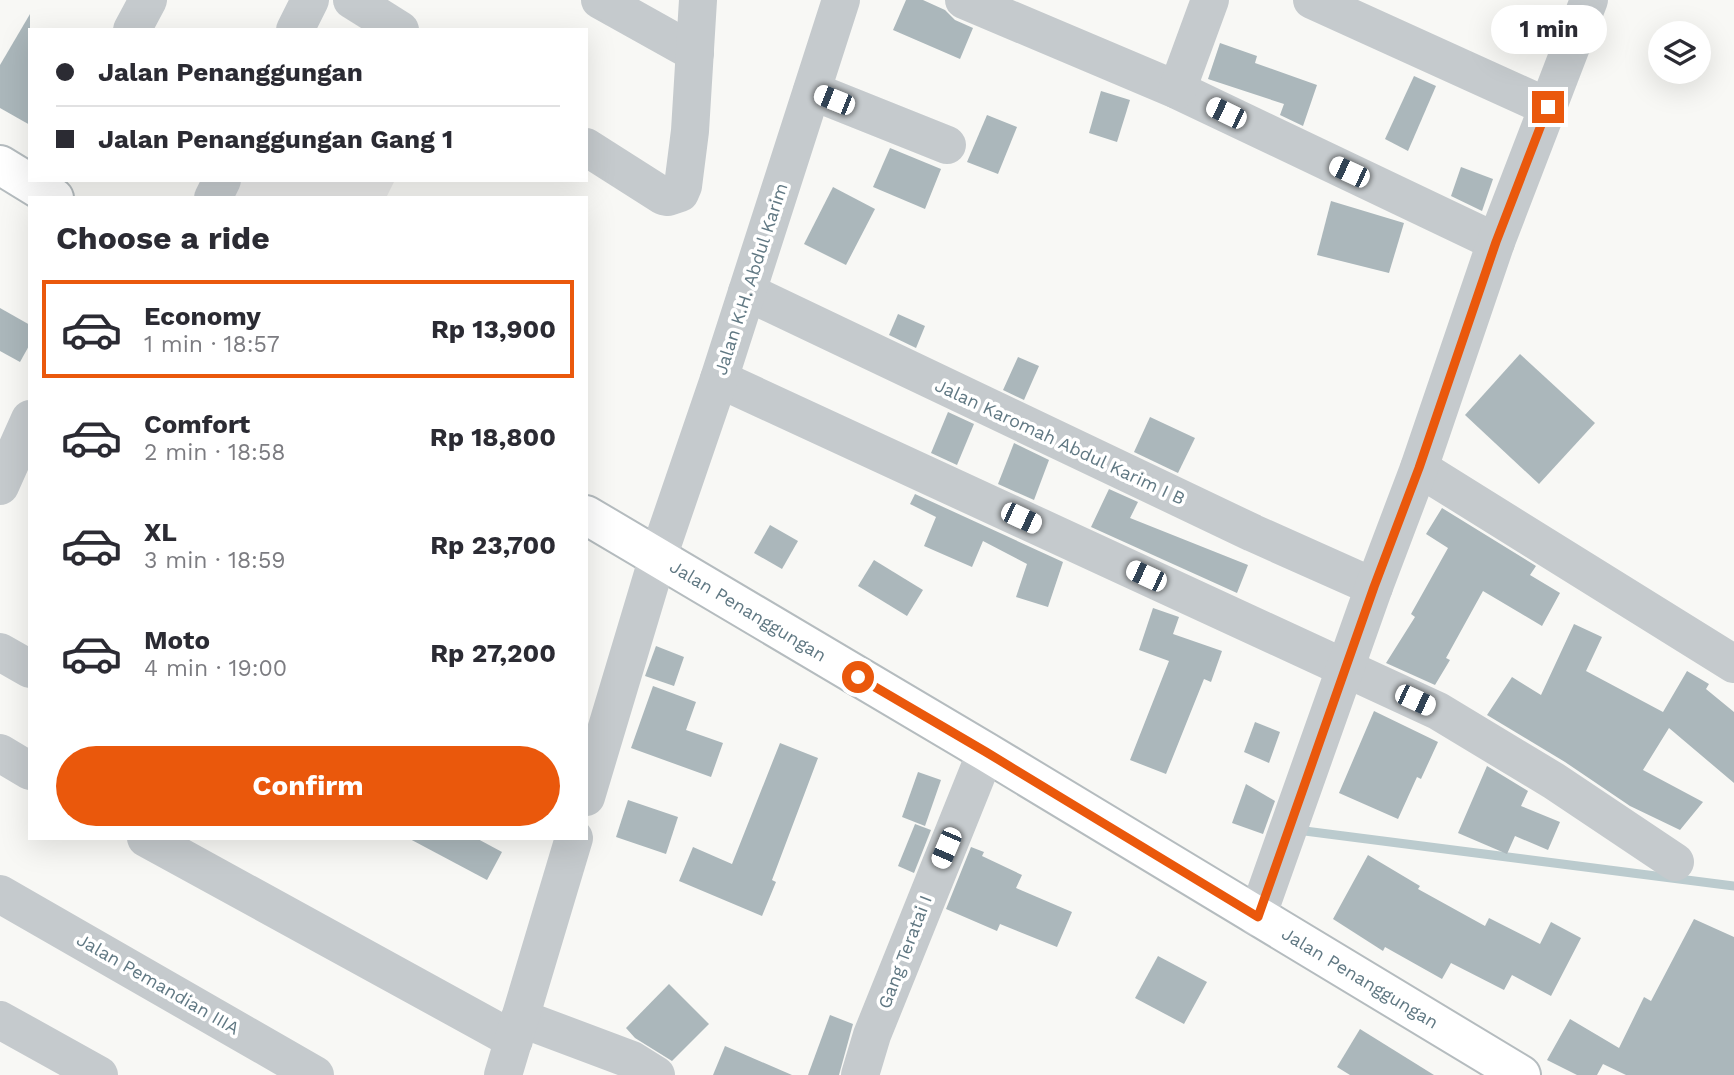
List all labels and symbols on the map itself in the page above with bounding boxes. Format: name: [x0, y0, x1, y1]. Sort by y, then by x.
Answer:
callout: 1 min: [1490, 6, 1606, 55]
car: [811, 82, 858, 118]
route end: [1532, 91, 1564, 123]
car: [1203, 94, 1250, 132]
car: [1326, 154, 1373, 190]
street label: Jalan K.H. Abdul Karim: [710, 180, 792, 378]
street label: Jalan Karomah Abdul Karim I B: [932, 374, 1189, 509]
car: [998, 500, 1045, 536]
street label: Jalan Penanggungan: [666, 555, 830, 666]
car: [1123, 558, 1170, 594]
route start: [842, 661, 874, 693]
car: [1392, 682, 1439, 718]
car: [929, 825, 964, 871]
street label: Gang Teratai I: [873, 892, 936, 1011]
street label: Jalan Penanggungan: [1278, 922, 1442, 1033]
street label: Jalan Pemandian IIIA: [73, 928, 243, 1039]

